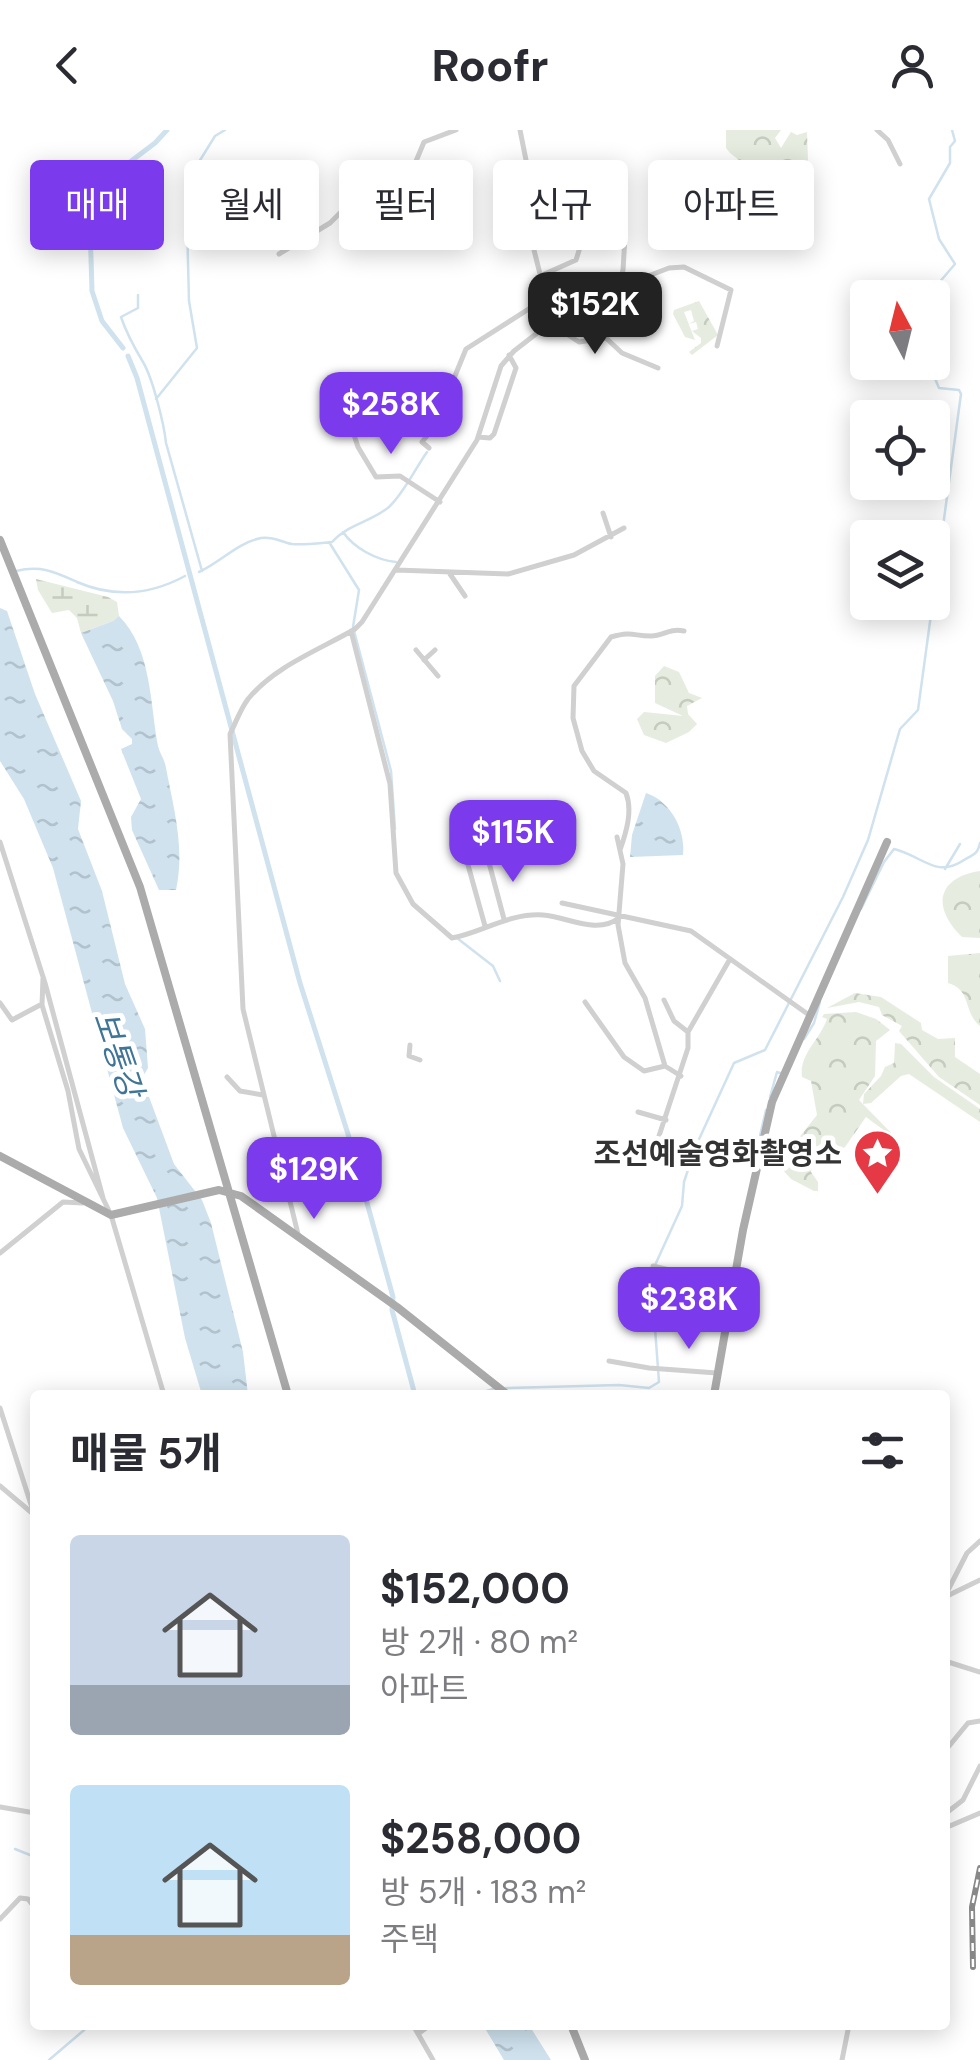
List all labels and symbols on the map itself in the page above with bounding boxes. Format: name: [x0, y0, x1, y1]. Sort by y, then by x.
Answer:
pin: $152K: [525, 272, 665, 357]
north arrow: [850, 280, 950, 380]
pin: $258K: [321, 372, 461, 457]
pin: $115K: [443, 800, 583, 885]
water label: 보통강: [84, 1005, 154, 1107]
place icon: 조선예술영화촬영소: [851, 1128, 903, 1196]
place label: 조선예술영화촬영소: [594, 1134, 842, 1173]
pin: $129K: [244, 1137, 384, 1222]
pin: $238K: [619, 1267, 759, 1352]

